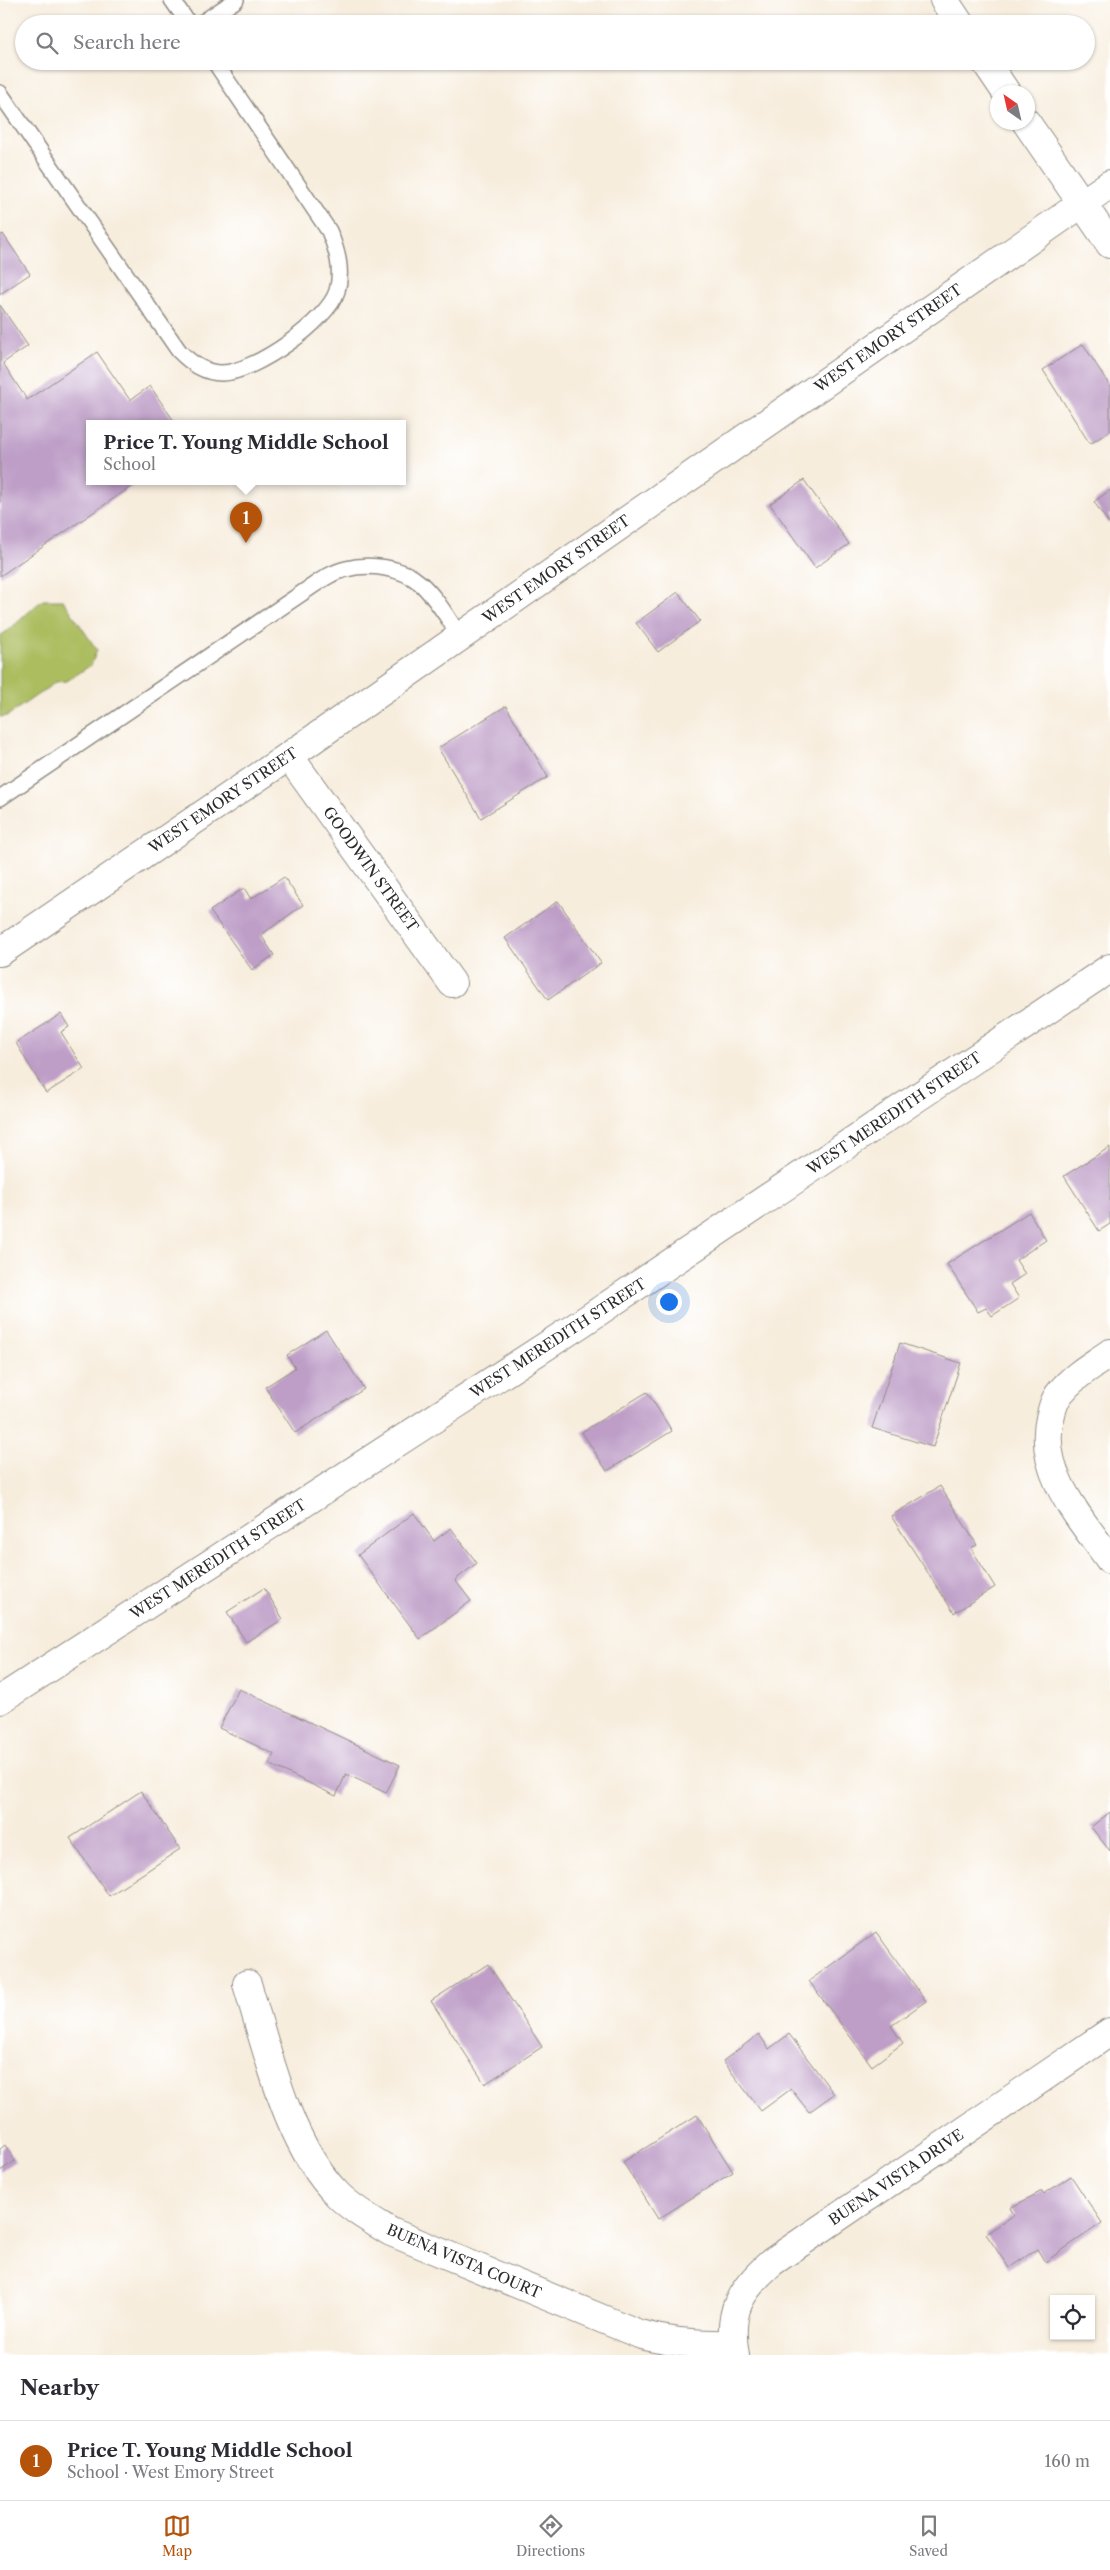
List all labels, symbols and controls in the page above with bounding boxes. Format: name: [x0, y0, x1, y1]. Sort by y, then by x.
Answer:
search box: [15, 15, 1095, 70]
icon: search: [33, 29, 61, 57]
text: Search here: [73, 31, 181, 54]
north arrow: [990, 85, 1035, 130]
street label: WEST EMORY STREET: [810, 279, 966, 397]
popup: [86, 420, 406, 485]
text: Price T. Young Middle School: [103, 431, 389, 454]
text: School: [103, 454, 156, 474]
pin: 1: [230, 502, 262, 543]
street label: WEST EMORY STREET: [478, 510, 634, 628]
street label: WEST EMORY STREET: [144, 743, 302, 858]
street label: GOODWIN STREET: [319, 803, 423, 936]
street label: WEST MEREDITH STREET: [802, 1047, 985, 1179]
street label: WEST MEREDITH STREET: [466, 1273, 650, 1403]
your location: [656, 1289, 682, 1315]
street label: WEST MEREDITH STREET: [126, 1494, 310, 1624]
street label: BUENA VISTA DRIVE: [825, 2125, 967, 2229]
street label: BUENA VISTA COURT: [384, 2220, 545, 2302]
map controls: [1050, 2295, 1095, 2340]
button: locate: [1050, 2295, 1095, 2340]
text: Nearby: [20, 2375, 99, 2400]
text: Price T. Young Middle School: [67, 2439, 352, 2462]
text: 1: [32, 2451, 40, 2471]
text: 160 m: [1045, 2451, 1090, 2471]
text: School · West Emory Street: [67, 2462, 274, 2482]
tab: Map: [162, 2512, 192, 2560]
tab: Directions: [516, 2512, 585, 2560]
tab: Saved: [909, 2512, 948, 2560]

